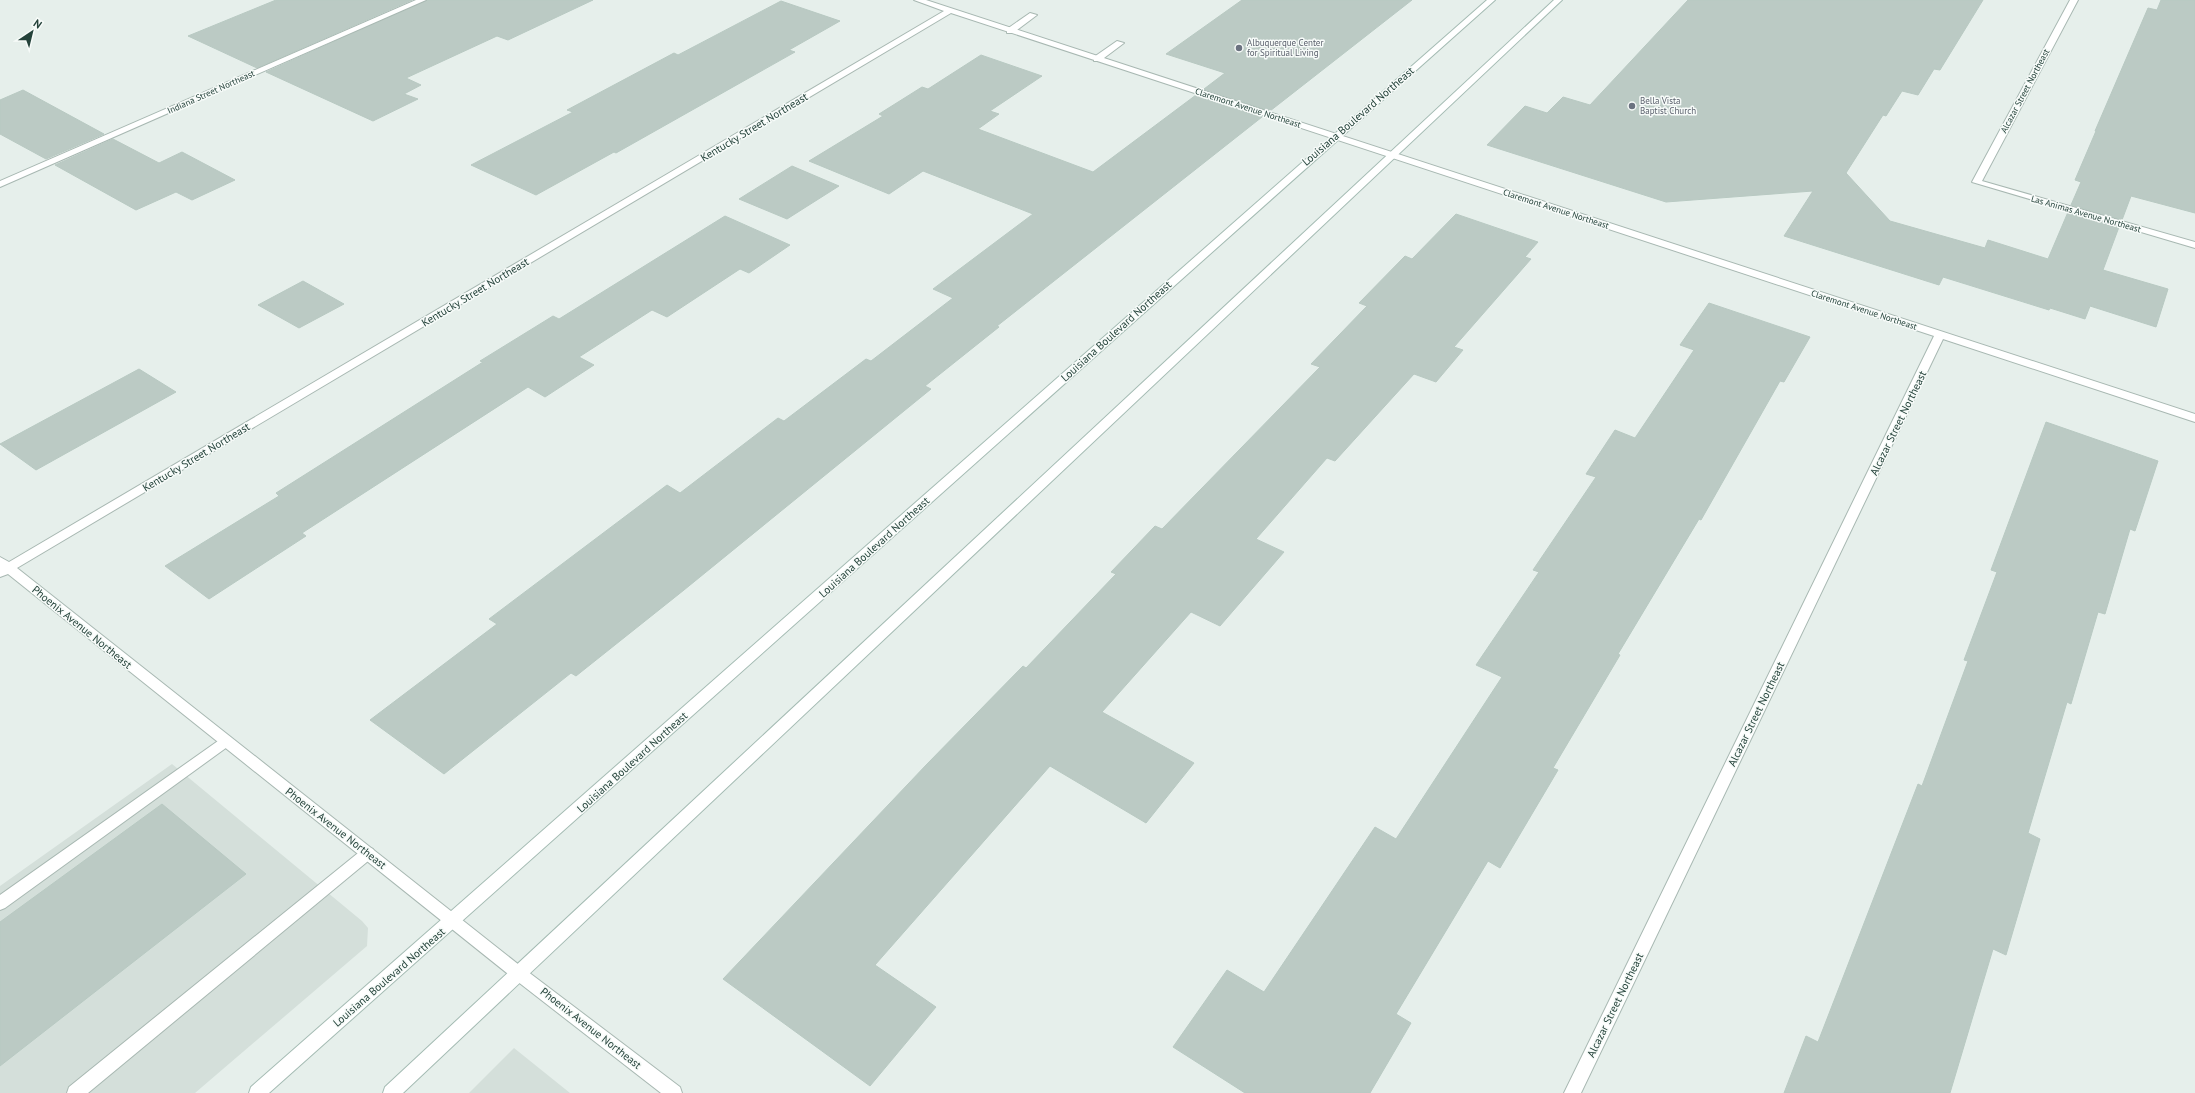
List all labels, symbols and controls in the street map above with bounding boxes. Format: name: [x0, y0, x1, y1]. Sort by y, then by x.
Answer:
north arrow: [12, 12, 52, 52]
text: N: [31, 16, 45, 32]
place label: Albuquerque Center for Spiritual Living: [1247, 37, 1323, 58]
marker: Albuquerque Center for Spiritual Living: [1234, 43, 1244, 53]
street label: Alcazar Street Northeast: [1998, 47, 2051, 135]
street label: Louisiana Boulevard Northeast: [1299, 63, 1417, 168]
street label: Indiana Street Northeast: [165, 67, 256, 116]
street label: Claremont Avenue Northeast: [1194, 85, 1302, 130]
street label: Kentucky Street Northeast: [698, 89, 810, 165]
place label: Bella Vista Baptist Church: [1640, 95, 1696, 116]
marker: Bella Vista Baptist Church: [1627, 101, 1637, 111]
street label: Claremont Avenue Northeast: [1502, 186, 1610, 231]
street label: Las Animas Avenue Northeast: [2030, 193, 2142, 234]
street label: Kentucky Street Northeast: [419, 254, 531, 330]
street label: Louisiana Boulevard Northeast: [1058, 277, 1174, 384]
street label: Claremont Avenue Northeast: [1810, 287, 1918, 332]
street label: Alcazar Street Northeast: [1867, 368, 1930, 478]
street label: Kentucky Street Northeast: [140, 419, 252, 495]
street label: Louisiana Boulevard Northeast: [816, 493, 932, 600]
street label: Phoenix Avenue Northeast: [29, 582, 135, 672]
street label: Alcazar Street Northeast: [1725, 659, 1788, 769]
street label: Louisiana Boulevard Northeast: [574, 708, 690, 815]
street label: Phoenix Avenue Northeast: [283, 784, 390, 872]
street label: Louisiana Boulevard Northeast: [330, 924, 448, 1029]
street label: Alcazar Street Northeast: [1584, 950, 1647, 1060]
street label: Phoenix Avenue Northeast: [538, 984, 645, 1072]

